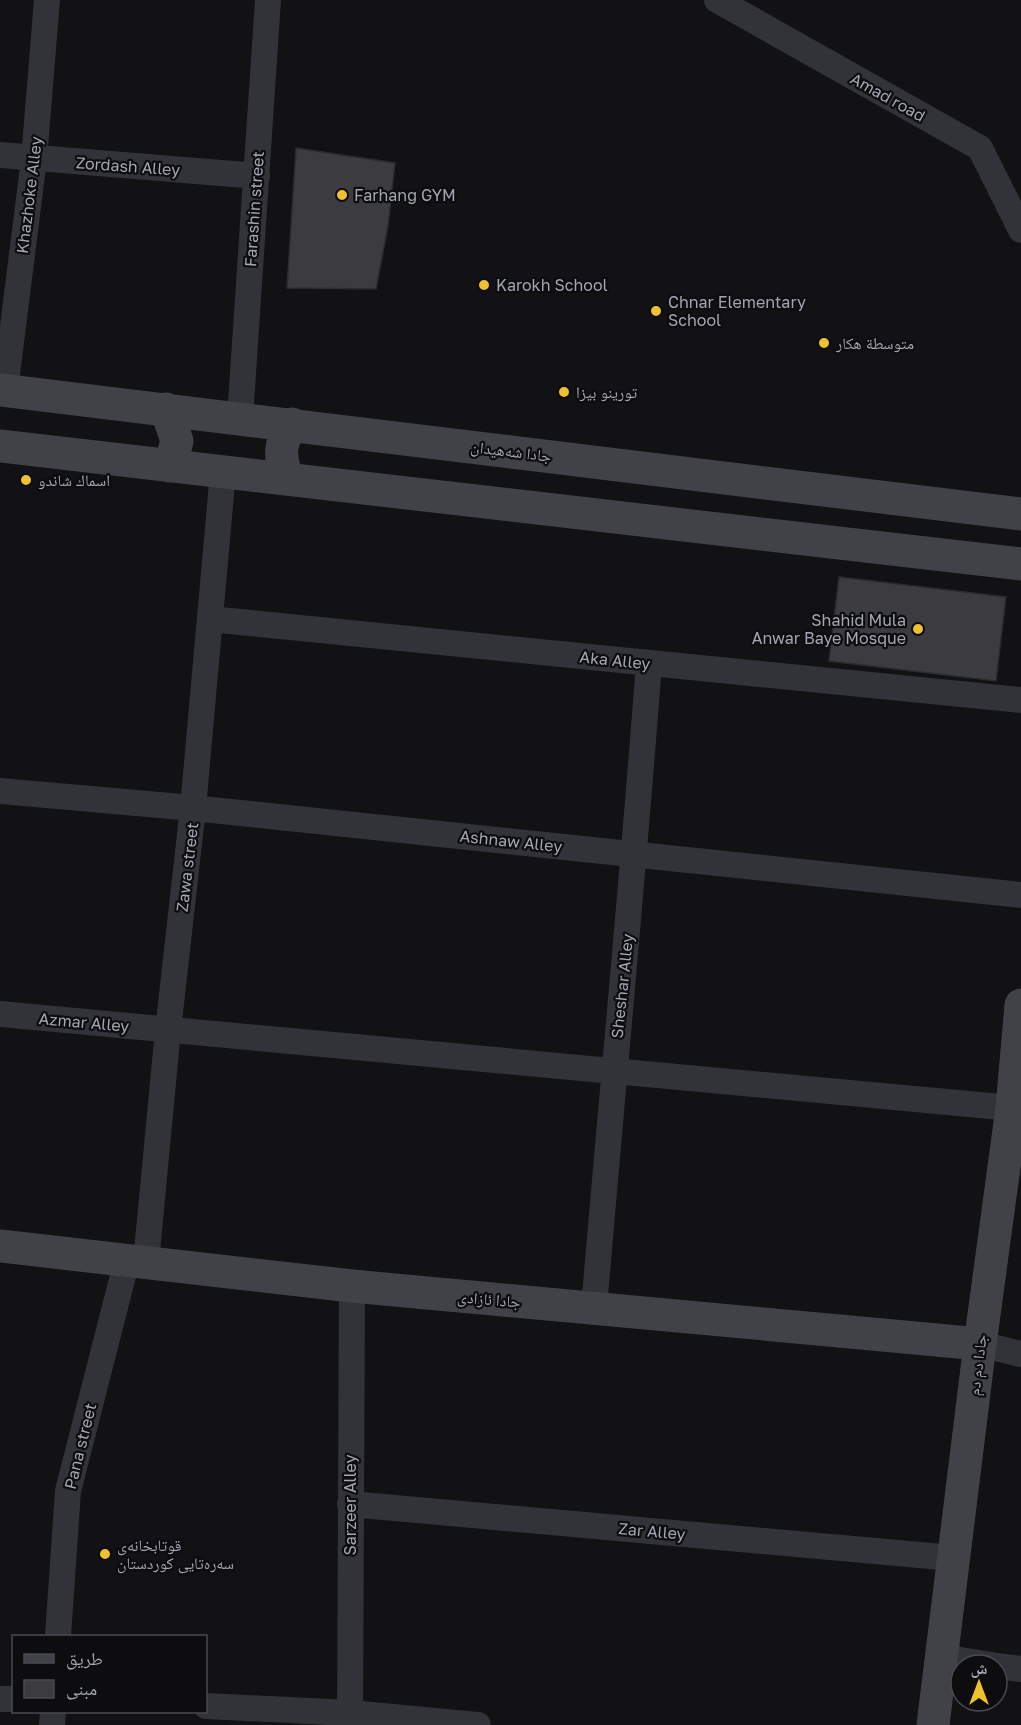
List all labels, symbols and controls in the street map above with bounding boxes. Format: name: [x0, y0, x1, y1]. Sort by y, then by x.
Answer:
street label: Amad road: [847, 68, 929, 126]
street label: Khazhoke Alley: [12, 135, 46, 255]
street label: Farashin street: [240, 151, 268, 267]
street label: Zordash Alley: [75, 152, 181, 180]
place label: Farhang GYM: [354, 185, 456, 205]
marker: Farhang GYM: [335, 188, 349, 202]
place label: Karokh School: [496, 275, 608, 295]
marker: Karokh School: [477, 278, 491, 292]
place label: Chnar Elementary School: [668, 292, 806, 330]
marker: Chnar Elementary School: [649, 304, 663, 318]
place label: متوسطة هكار: [835, 333, 914, 353]
marker: متوسطة هكار: [817, 336, 831, 350]
place label: تورينو بيزا: [576, 382, 638, 402]
marker: تورينو بيزا: [557, 385, 571, 399]
street label: جادا شەهیدان: [469, 436, 552, 467]
place label: اسماك شاندو: [38, 470, 110, 490]
marker: اسماك شاندو: [19, 473, 33, 487]
place label: Shahid Mula Anwar Baye Mosque: [752, 610, 906, 648]
marker: Shahid Mula Anwar Baye Mosque: [911, 622, 925, 636]
street label: Aka Alley: [579, 646, 651, 674]
street label: Zawa street: [172, 821, 202, 913]
street label: Ashnaw Alley: [459, 826, 563, 856]
street label: Sheshar Alley: [607, 933, 637, 1039]
street label: Azmar Alley: [38, 1008, 130, 1036]
street label: جادا ئازادی: [456, 1286, 522, 1313]
street label: جادا دم دم: [963, 1333, 992, 1397]
street label: Pana street: [60, 1401, 100, 1491]
street label: Sarzeer Alley: [340, 1454, 360, 1556]
street label: Zar Alley: [618, 1518, 686, 1544]
place label: قوتابخانەی سەرەتایی کوردستان: [117, 1535, 234, 1574]
marker: قوتابخانەی سەرەتایی کوردستان: [98, 1547, 112, 1561]
legend: [12, 1635, 207, 1713]
text: طريق: [66, 1647, 103, 1670]
north arrow: [949, 1653, 1009, 1713]
text: ش: [971, 1658, 988, 1678]
text: مبنى: [66, 1677, 97, 1700]

